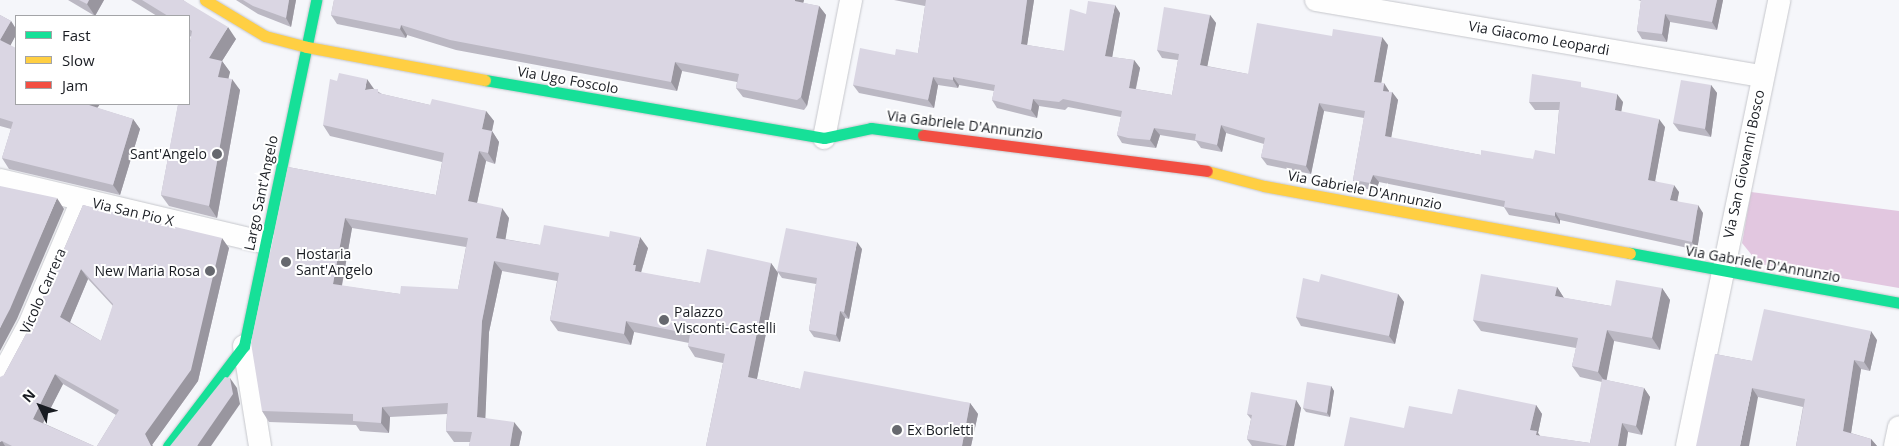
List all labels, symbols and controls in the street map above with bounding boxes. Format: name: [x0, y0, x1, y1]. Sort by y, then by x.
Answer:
legend: [15, 15, 190, 105]
street label: Via Giacomo Leopardi: [1467, 17, 1611, 59]
text: Fast: [62, 25, 91, 45]
text: Slow: [62, 50, 95, 70]
street label: Via Ugo Foscolo: [516, 63, 620, 97]
text: Jam: [62, 75, 88, 95]
street label: Via San Giovanni Bosco: [1720, 88, 1768, 240]
street label: Via Gabriele D'Annunzio: [886, 107, 1044, 143]
street label: Largo Sant'Angelo: [241, 134, 281, 252]
place label: Sant'Angelo: [130, 146, 207, 162]
marker: Sant'Angelo: [211, 148, 223, 160]
street label: Via Gabriele D'Annunzio: [1286, 167, 1444, 213]
street label: Via San Pio X: [91, 194, 175, 230]
street label: Via Gabriele D'Annunzio: [1684, 242, 1842, 286]
street label: Vicolo Carrera: [17, 246, 69, 336]
place label: Hostaria Sant'Angelo: [296, 246, 373, 278]
marker: Hostaria Sant'Angelo: [280, 256, 292, 268]
place label: New Maria Rosa: [95, 263, 200, 279]
marker: New Maria Rosa: [204, 265, 216, 277]
place label: Palazzo Visconti-Castelli: [674, 304, 776, 336]
marker: Palazzo Visconti-Castelli: [658, 314, 670, 326]
north arrow: [15, 381, 65, 431]
text: N: [18, 385, 39, 406]
place label: Ex Borletti: [907, 422, 974, 438]
marker: Ex Borletti: [891, 424, 903, 436]

